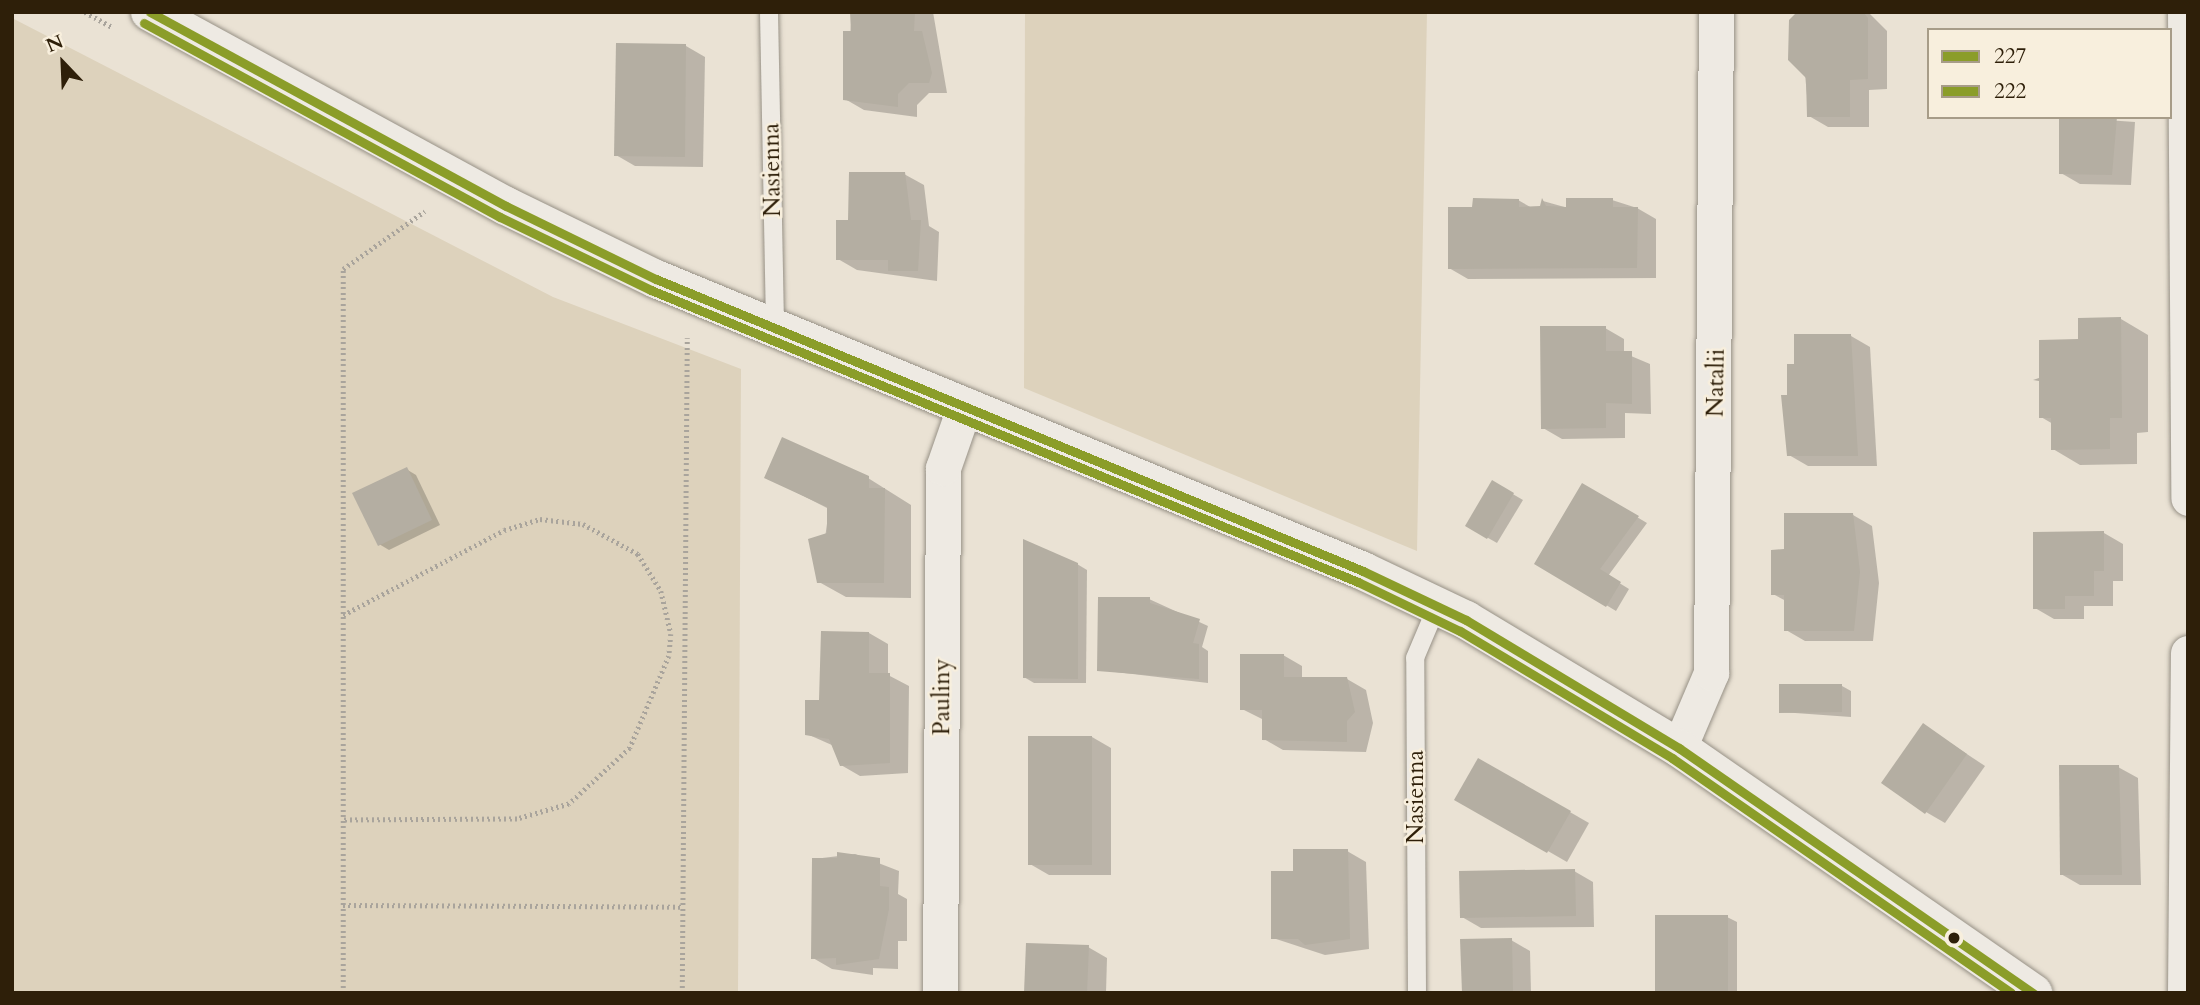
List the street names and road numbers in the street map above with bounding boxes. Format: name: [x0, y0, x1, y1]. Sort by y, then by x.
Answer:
street label: Nasienna: [757, 123, 787, 217]
street label: Natalii: [1701, 349, 1731, 417]
street label: Pauliny: [928, 659, 956, 735]
street label: Nasienna: [1402, 750, 1430, 844]

